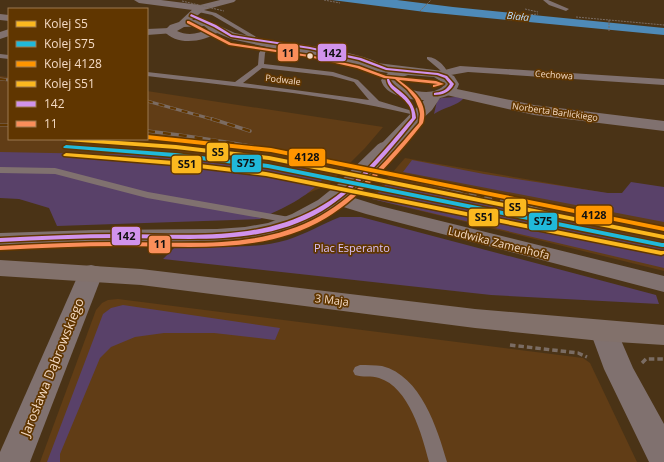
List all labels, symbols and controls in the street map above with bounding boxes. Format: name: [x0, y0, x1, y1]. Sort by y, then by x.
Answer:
legend: [8, 8, 148, 140]
water label: Biała: [506, 8, 530, 24]
text: Kolej S5: [44, 15, 88, 32]
text: Kolej S75: [44, 35, 95, 52]
line badge: 11: [277, 43, 299, 62]
line badge: 142: [317, 43, 347, 62]
text: 11: [282, 45, 294, 60]
text: 142: [323, 45, 341, 60]
unlabelled marker: [305, 51, 315, 61]
text: Kolej 4128: [44, 55, 102, 72]
street label: Cechowa: [535, 67, 573, 82]
street label: Podwale: [265, 71, 302, 88]
text: Kolej S51: [44, 75, 95, 92]
text: 142: [44, 95, 65, 112]
street label: Norberta Barlickiego: [511, 99, 599, 124]
text: 11: [44, 115, 58, 132]
line badge: S5: [206, 142, 229, 162]
text: S5: [212, 144, 224, 159]
line badge: 4128: [288, 148, 326, 167]
text: 4128: [294, 149, 320, 164]
line badge: S75: [231, 154, 262, 173]
line badge: S51: [171, 155, 202, 174]
text: S75: [237, 155, 255, 170]
text: S51: [178, 156, 196, 171]
line badge: S5: [504, 198, 527, 217]
text: S5: [509, 199, 521, 214]
line badge: 4128: [575, 205, 613, 225]
text: 4128: [581, 207, 607, 222]
line badge: S51: [468, 208, 499, 227]
text: S51: [475, 209, 493, 224]
line badge: S75: [528, 212, 558, 231]
text: S75: [534, 213, 552, 228]
street label: Ludwika Zamenhofa: [447, 223, 551, 262]
line badge: 142: [111, 226, 141, 246]
text: 142: [117, 228, 135, 243]
line badge: 11: [148, 235, 171, 254]
text: 11: [154, 236, 166, 251]
park label: Plac Esperanto: [314, 240, 390, 255]
street label: 3 Maja: [314, 290, 350, 309]
street label: Jarosława Dąbrowskiego: [15, 295, 88, 441]

